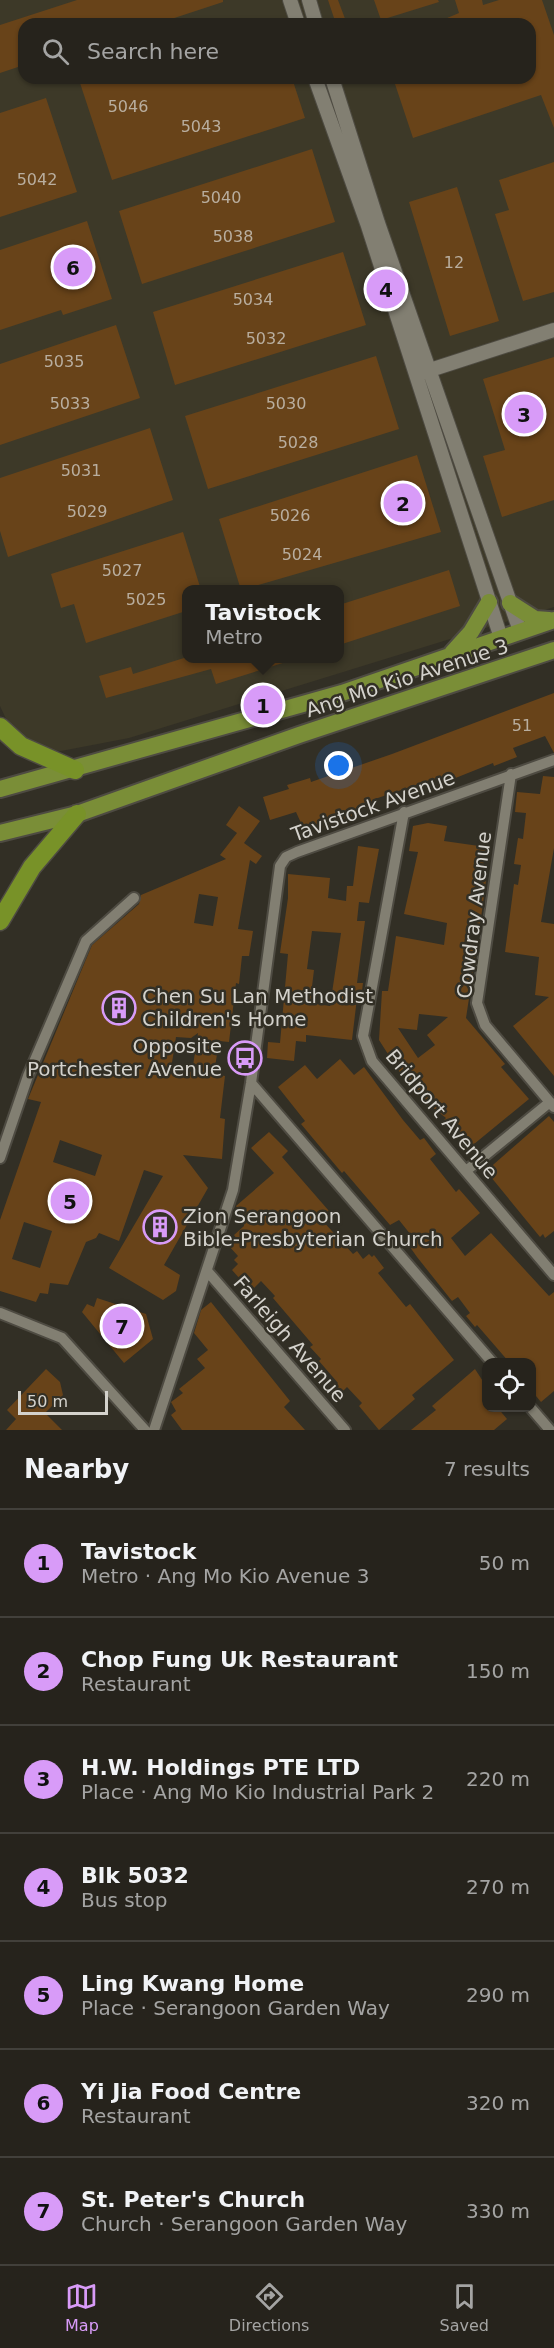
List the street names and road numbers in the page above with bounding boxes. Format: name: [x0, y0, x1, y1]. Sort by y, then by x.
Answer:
street label: Ang Mo Kio Avenue 3: [303, 634, 511, 722]
street label: Tavistock Avenue: [287, 765, 458, 847]
street label: Cowdray Avenue: [452, 830, 496, 1000]
street label: Bridport Avenue: [381, 1044, 503, 1184]
street label: Farleigh Avenue: [229, 1271, 351, 1407]

